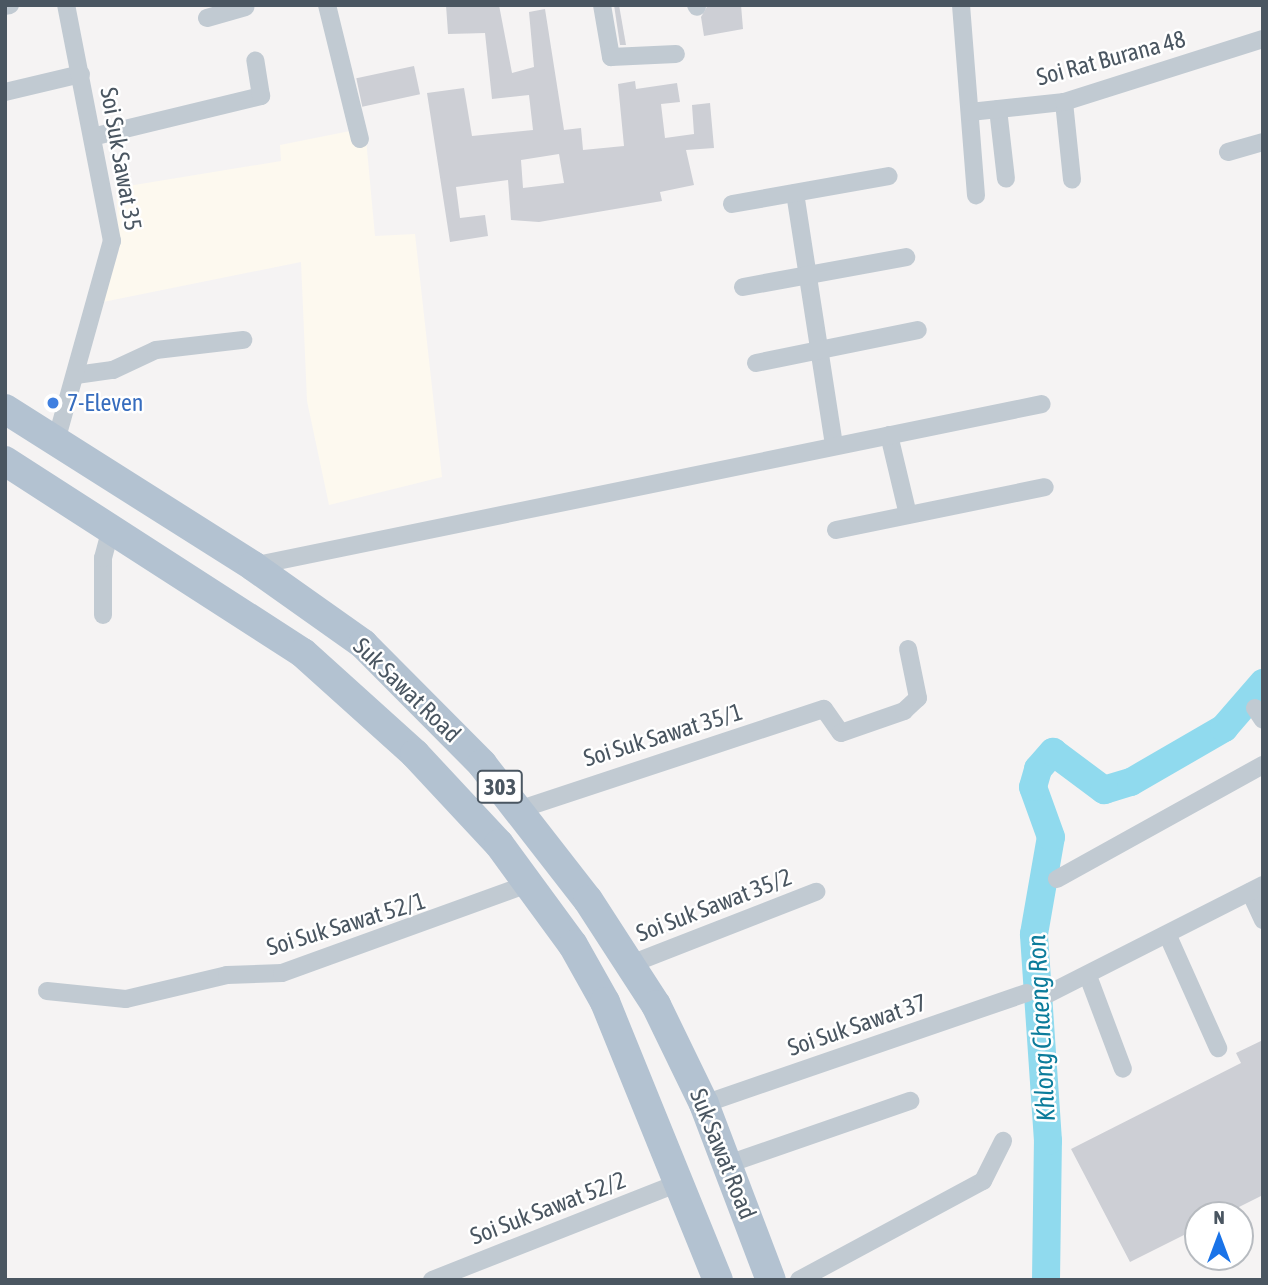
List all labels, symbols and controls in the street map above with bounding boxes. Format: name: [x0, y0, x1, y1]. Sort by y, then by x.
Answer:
street label: Soi Rat Burana 48: [1033, 24, 1189, 92]
street label: Soi Suk Sawat 35: [94, 85, 148, 233]
place label: 7-Eleven: [67, 389, 143, 417]
marker: 7-Eleven: [45, 395, 61, 411]
street label: Suk Sawat Road: [347, 632, 467, 748]
street label: Soi Suk Sawat 35/1: [580, 697, 746, 773]
road number: 303: [476, 768, 524, 806]
street label: Soi Suk Sawat 35/2: [632, 862, 796, 948]
street label: Soi Suk Sawat 52/1: [263, 886, 429, 962]
water label: Khlong Chaeng Ron: [1022, 934, 1062, 1122]
street label: Soi Suk Sawat 37: [784, 988, 930, 1062]
street label: Suk Sawat Road: [684, 1085, 762, 1223]
street label: Soi Suk Sawat 52/2: [466, 1165, 630, 1251]
north arrow: [1184, 1201, 1254, 1271]
text: N: [1213, 1206, 1225, 1228]

